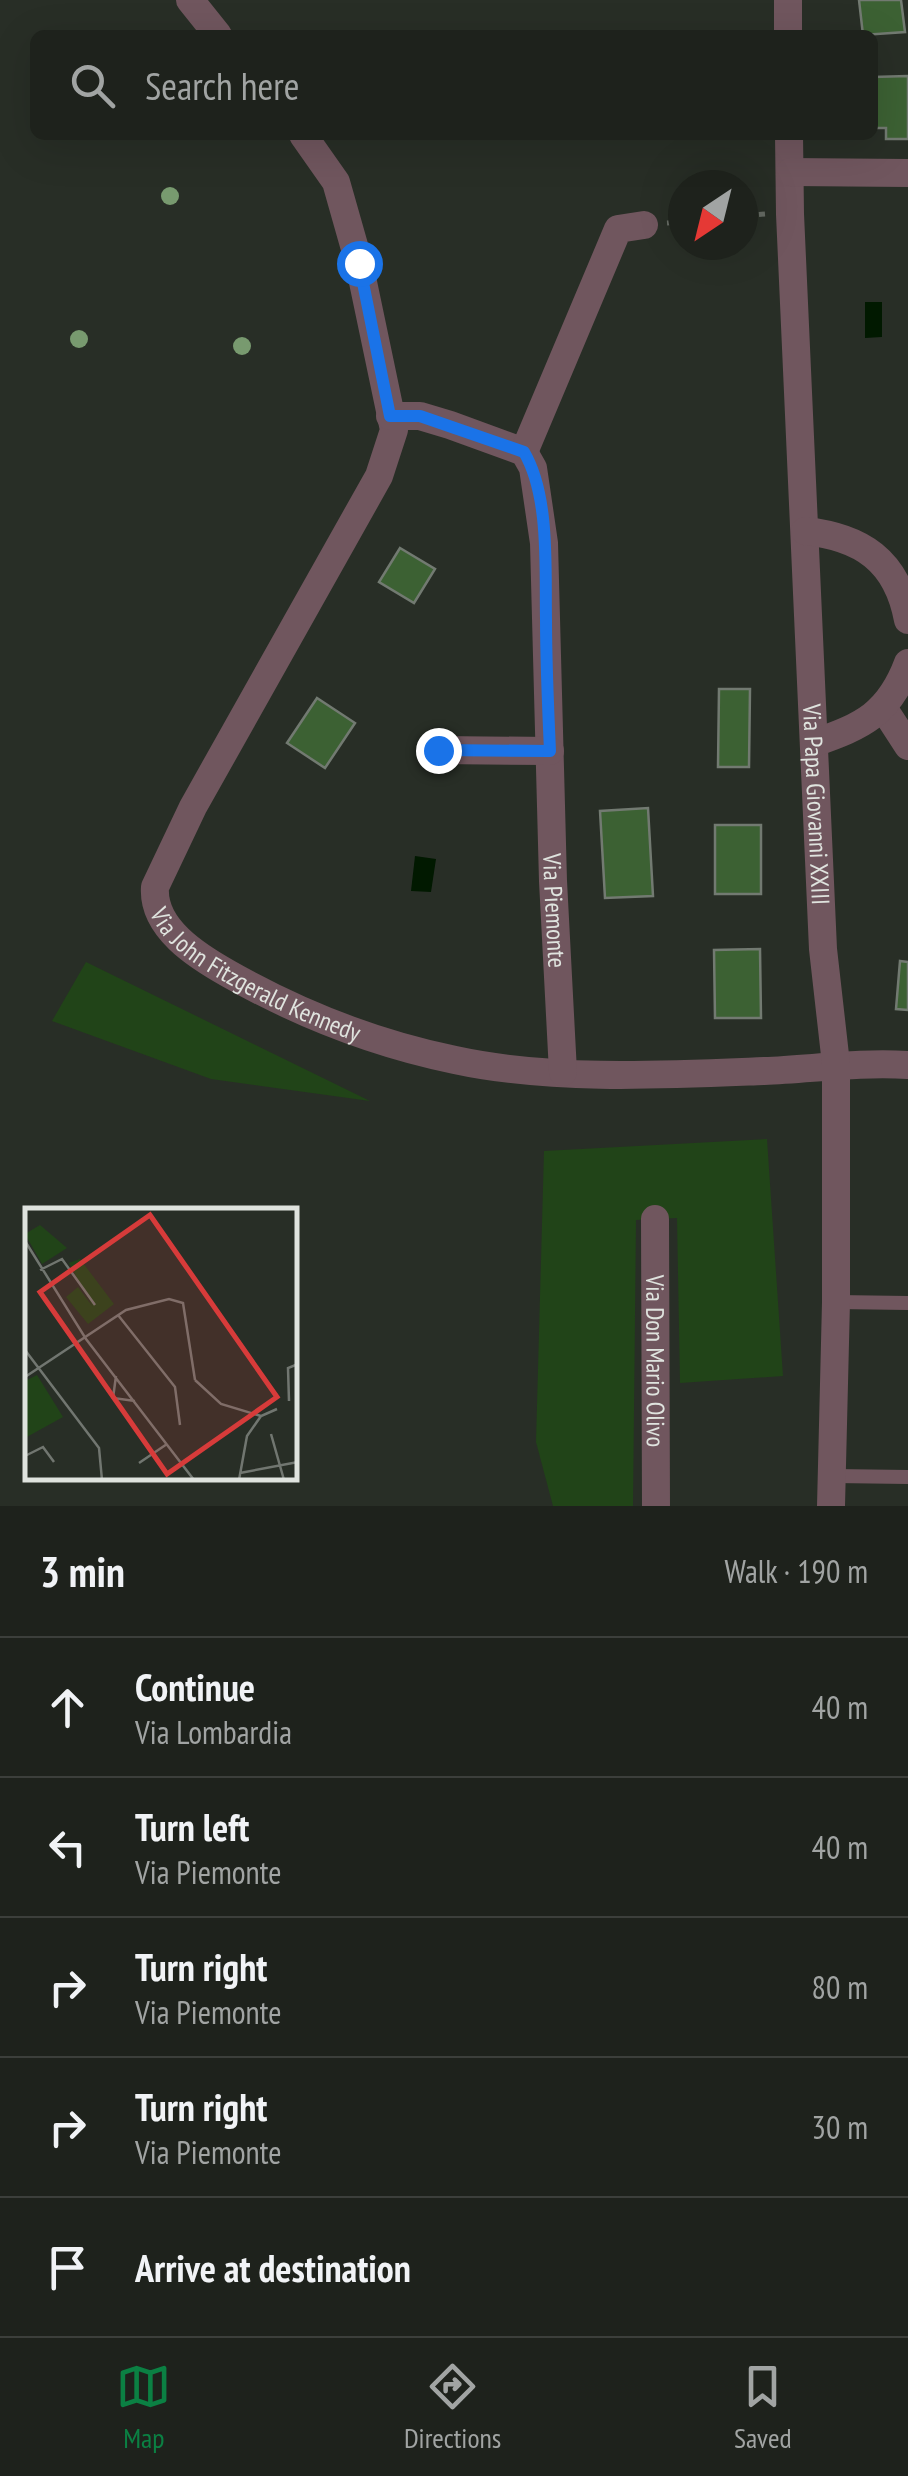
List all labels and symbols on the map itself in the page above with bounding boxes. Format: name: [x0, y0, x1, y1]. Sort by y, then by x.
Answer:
north arrow: [668, 170, 758, 260]
route start: [337, 241, 383, 287]
street label: Via Papa Giovanni XXIII: [796, 702, 837, 906]
route end: [416, 728, 462, 774]
street label: Via Piemonte: [536, 852, 574, 969]
street label: Via John Fitzgerald Kennedy: [143, 901, 366, 1049]
inset map: [25, 1208, 298, 1481]
street label: Via Don Mario Olivo: [639, 1274, 672, 1447]

